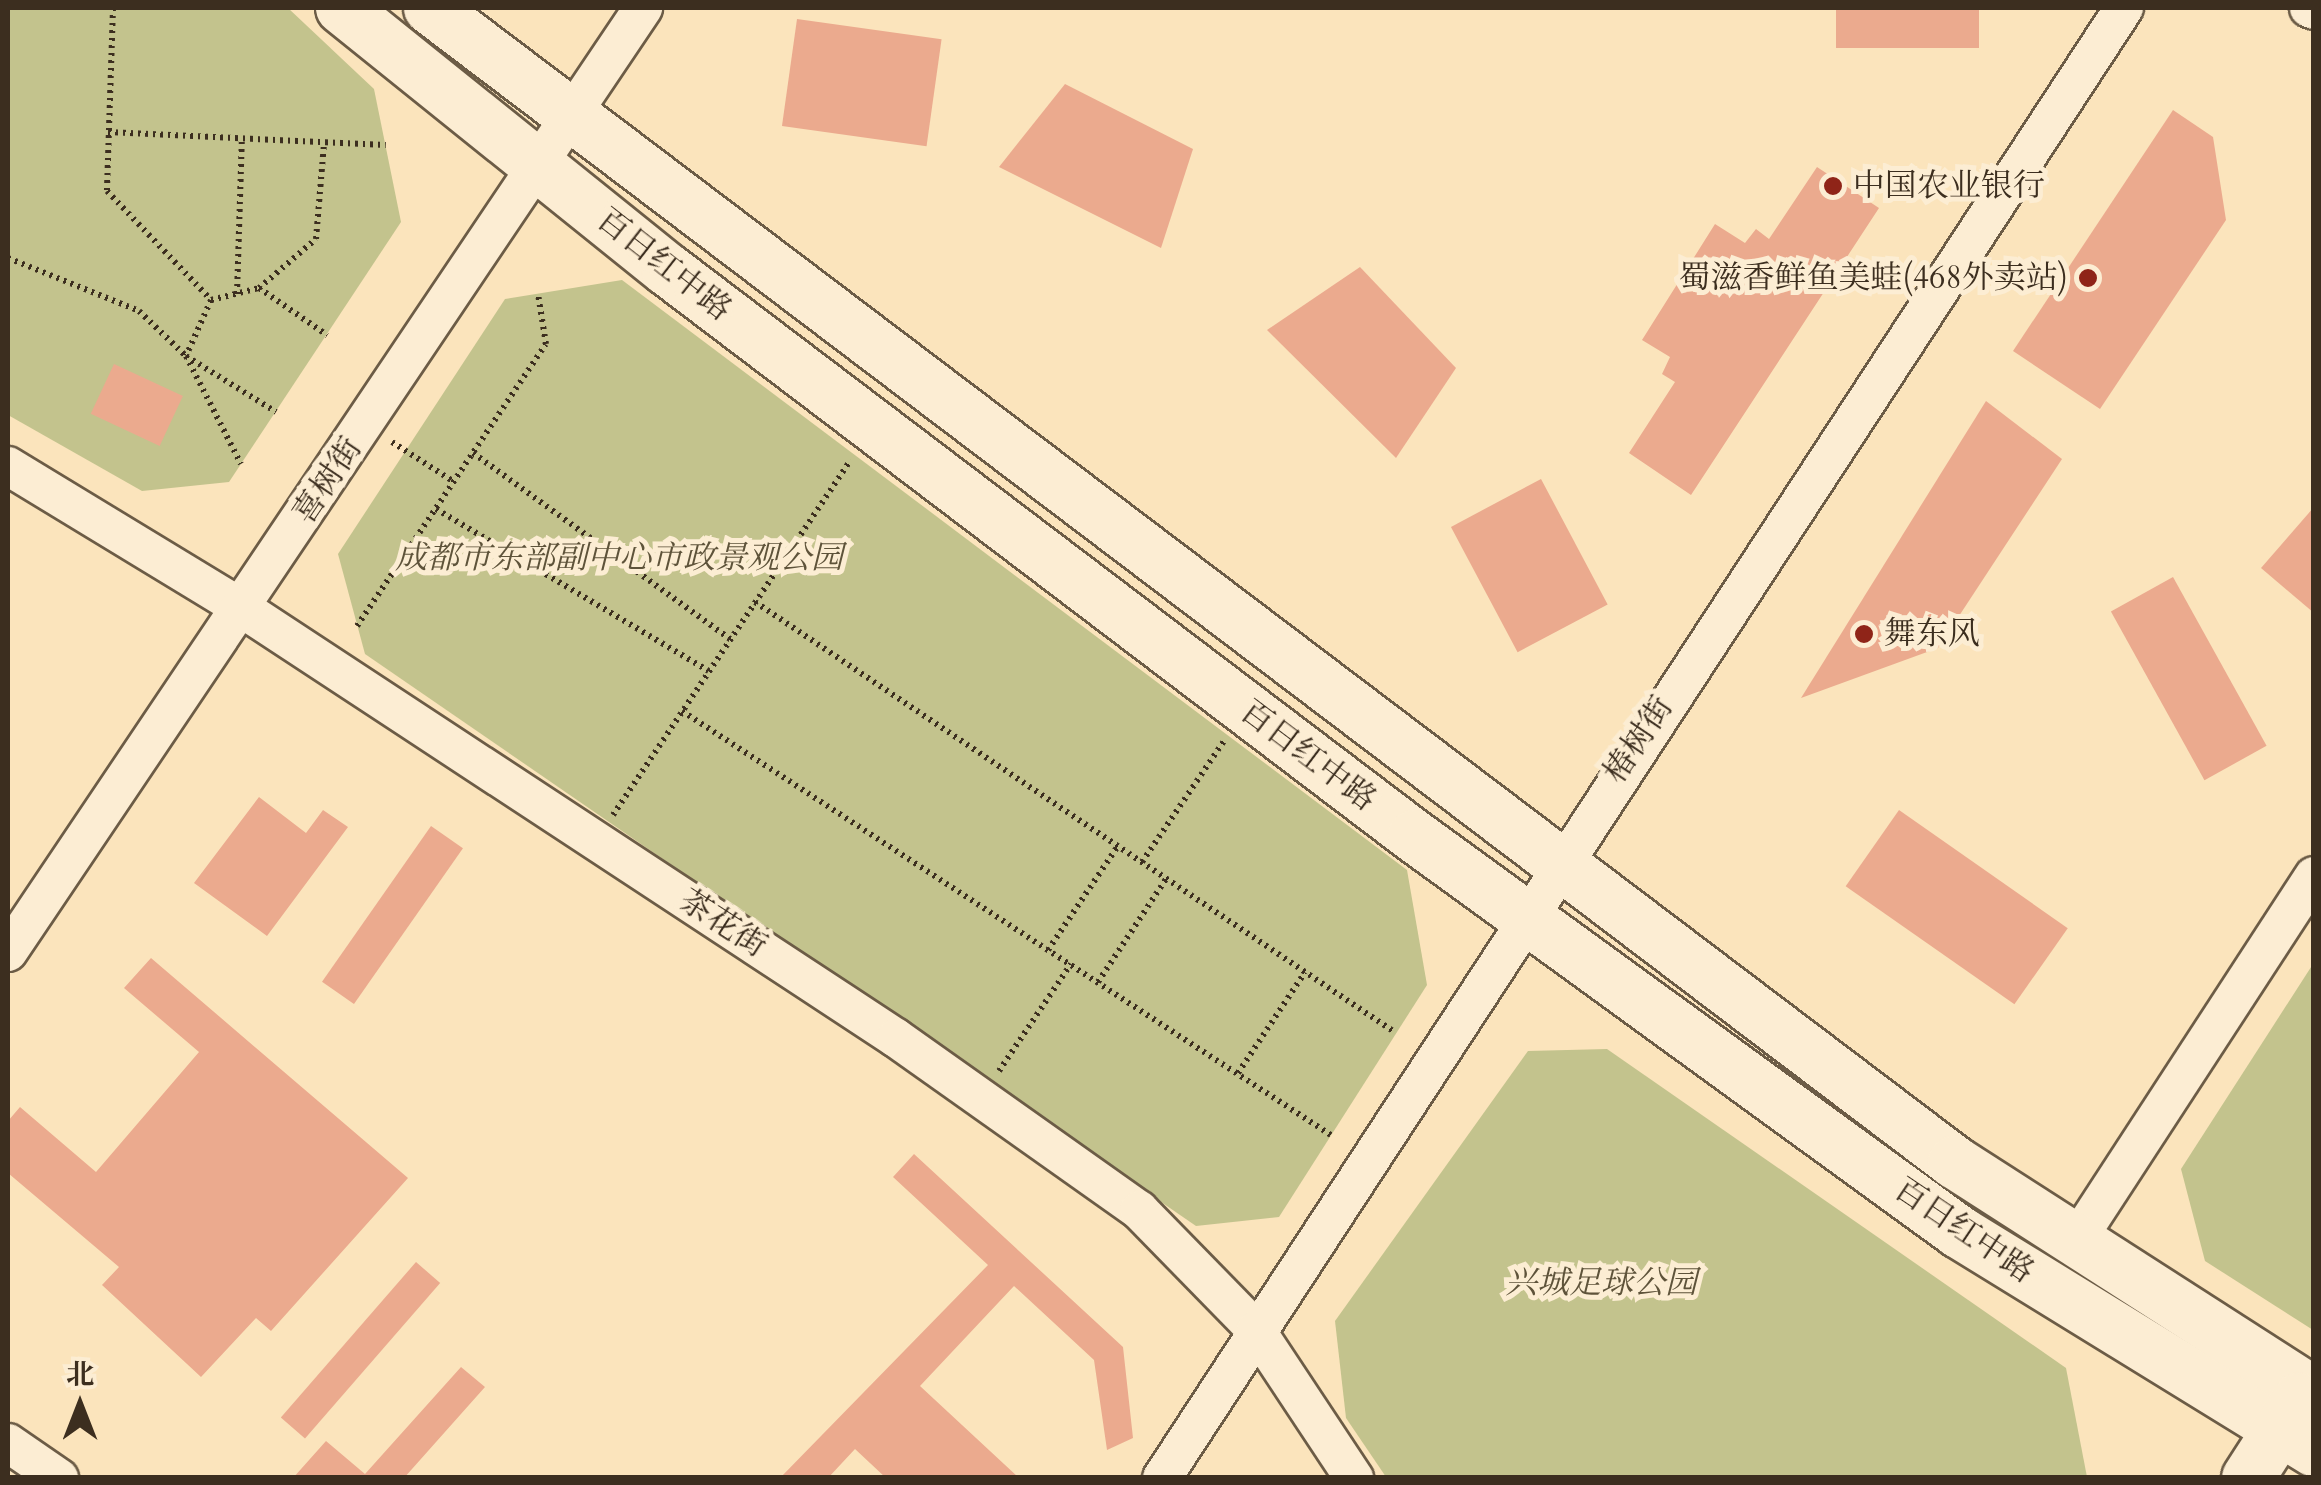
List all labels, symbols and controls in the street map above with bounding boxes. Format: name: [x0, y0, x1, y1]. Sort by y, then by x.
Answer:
place label: 中国农业银行: [1853, 167, 2045, 205]
marker: 中国农业银行: [1822, 175, 1844, 197]
street label: 百日红中路: [589, 201, 739, 329]
place label: 蜀滋香鲜鱼美蛙(468外卖站): [1679, 259, 2068, 297]
marker: 蜀滋香鲜鱼美蛙(468外卖站): [2077, 267, 2099, 289]
street label: 喜树街: [285, 430, 371, 532]
park label: 成都市东部副中心市政景观公园: [395, 539, 843, 577]
place label: 舞东风: [1884, 615, 1980, 653]
marker: 舞东风: [1853, 623, 1875, 645]
street label: 椿树街: [1596, 689, 1682, 791]
street label: 百日红中路: [1233, 693, 1383, 819]
street label: 茶花街: [672, 882, 774, 966]
street label: 百日红中路: [1887, 1170, 2041, 1292]
park label: 兴城足球公园: [1505, 1264, 1697, 1302]
north arrow: [30, 1355, 130, 1455]
text: 北: [66, 1356, 94, 1394]

